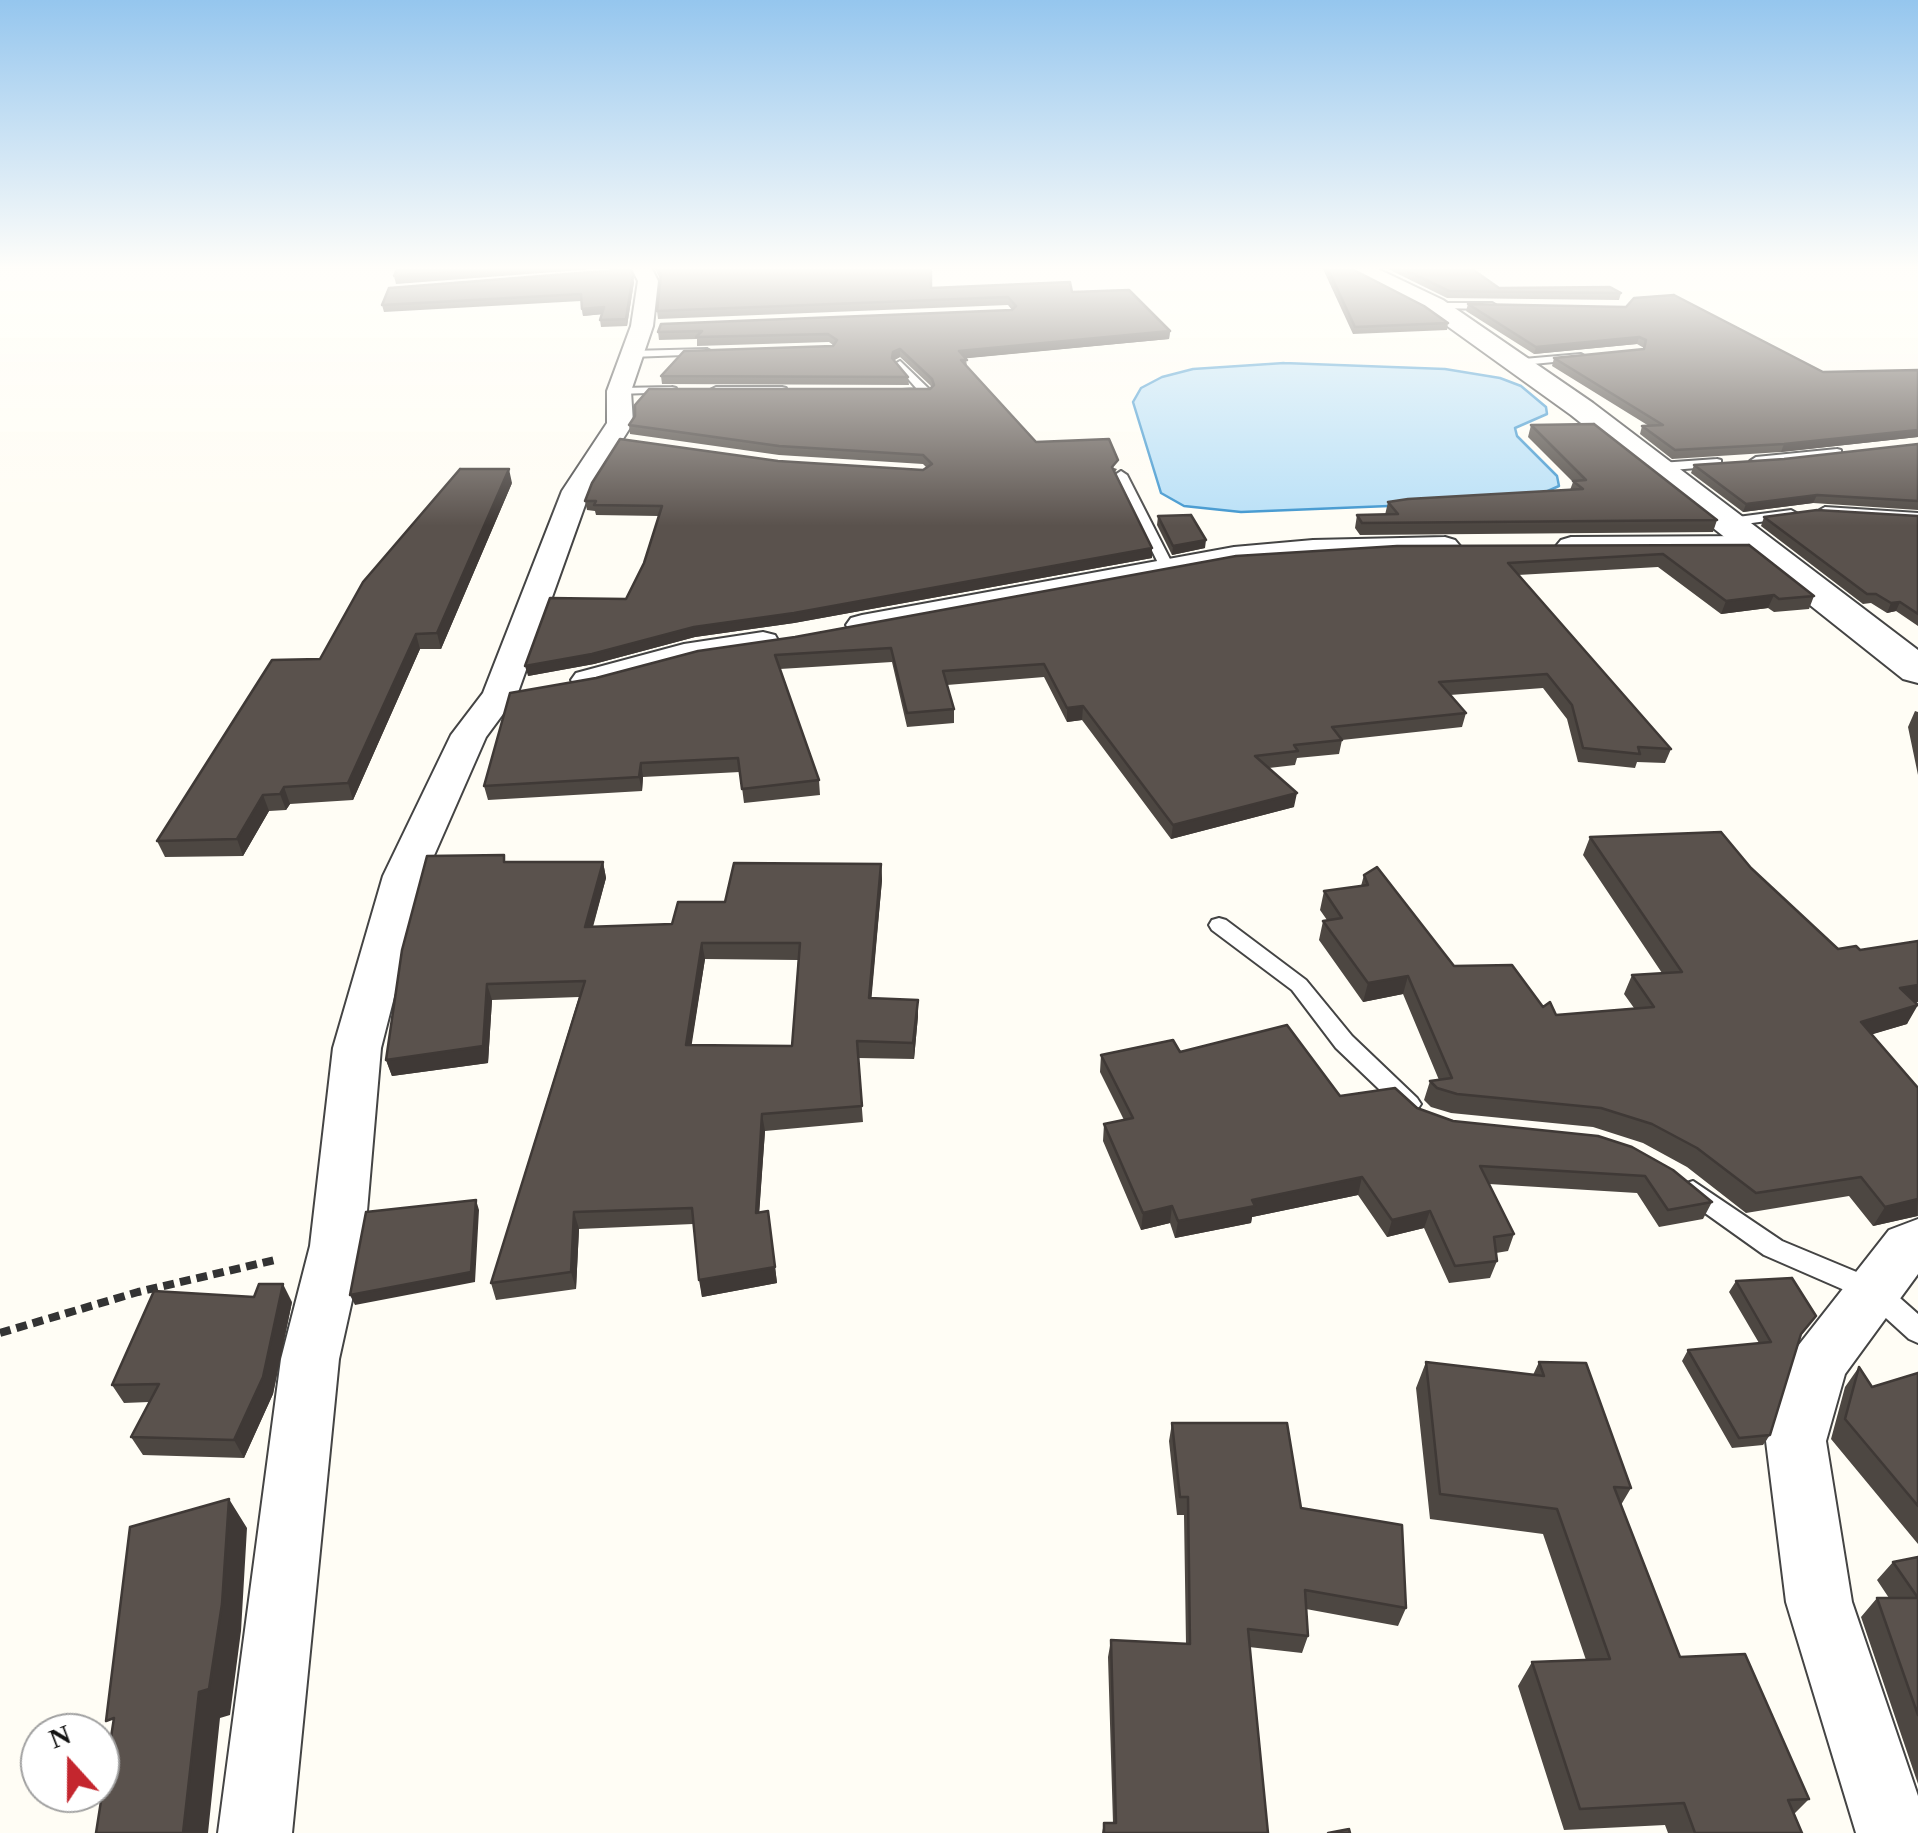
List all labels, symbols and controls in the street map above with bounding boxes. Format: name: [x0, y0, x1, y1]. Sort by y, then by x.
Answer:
north arrow: [20, 1713, 120, 1813]
text: N: [45, 1718, 75, 1754]

